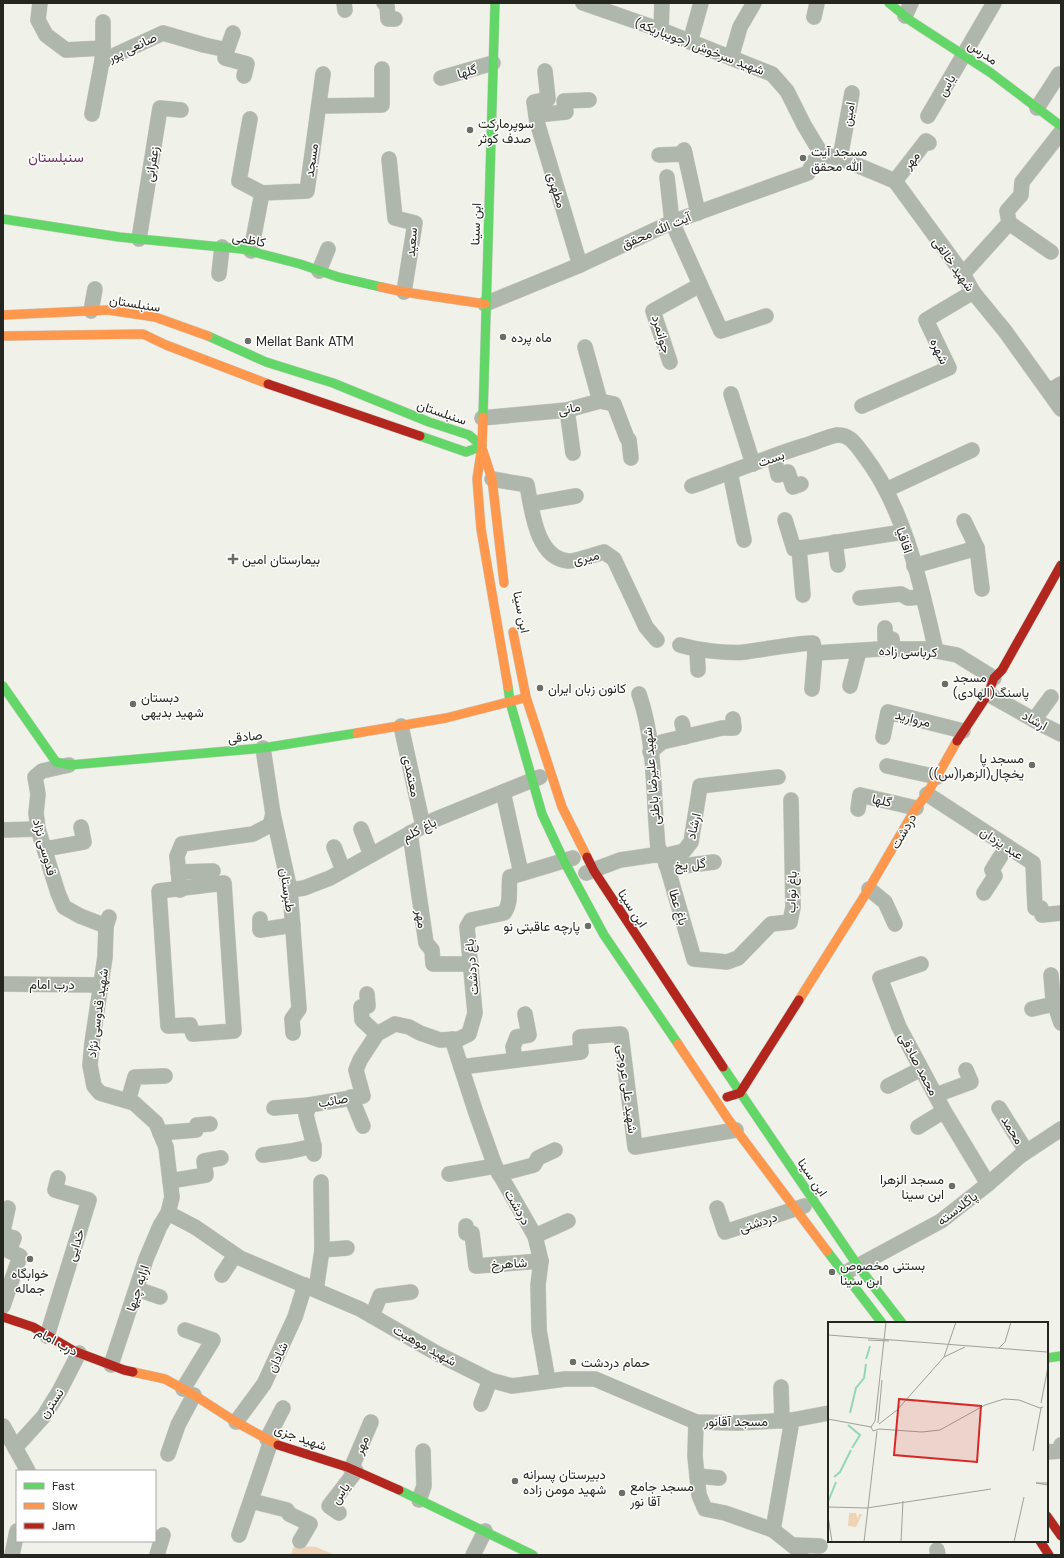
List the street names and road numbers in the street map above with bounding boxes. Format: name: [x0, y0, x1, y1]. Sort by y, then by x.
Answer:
street label: شهید سرخوش (جویباریکه): [633, 14, 767, 79]
street label: صانعی پور: [104, 29, 160, 68]
street label: مدرس: [964, 36, 1001, 69]
street label: گلها: [455, 61, 479, 82]
street label: یاس: [933, 71, 960, 99]
street label: امین: [838, 101, 859, 128]
street label: مسجد: [301, 142, 322, 178]
street label: زعفرانی: [140, 145, 163, 183]
street label: مهر: [898, 148, 924, 174]
street label: مطهری: [543, 170, 570, 210]
street label: ابن سینا: [466, 203, 485, 246]
street label: آیت الله محقق: [619, 208, 694, 253]
street label: سعید: [402, 227, 421, 257]
street label: کاظمی: [231, 228, 267, 251]
street label: شهید خالقی: [929, 234, 978, 295]
street label: سنبلستان: [108, 291, 162, 316]
street label: جوانمرد: [648, 313, 675, 355]
street label: شهره: [926, 335, 953, 367]
street label: سنبلستان: [415, 396, 469, 429]
street label: مانی: [556, 398, 582, 419]
street label: بست: [756, 446, 787, 471]
street label: اقاقیا: [892, 525, 917, 555]
street label: میری: [571, 546, 601, 569]
street label: ابن سینا: [509, 590, 534, 635]
street label: کرباسی زاده: [878, 642, 938, 661]
street label: مروارید: [893, 706, 932, 731]
street label: ارشاد: [1019, 707, 1050, 734]
street label: صادقی: [227, 726, 263, 747]
street label: شهید علیرضا باطنی: [639, 726, 664, 826]
street label: معتمدی: [399, 754, 424, 799]
street label: گلها: [870, 790, 894, 811]
street label: دردشت: [887, 810, 920, 852]
street label: ارشاد: [682, 811, 705, 841]
street label: باغ کلم: [399, 813, 440, 846]
street label: قدوسی نژاد: [29, 817, 60, 878]
street label: عبد یزدان: [977, 823, 1027, 864]
street label: گل یخ: [674, 855, 707, 875]
street label: طبرستان: [276, 867, 299, 913]
street label: باغ نواب: [782, 871, 802, 913]
street label: ابن سینا: [614, 886, 651, 931]
street label: باغ عطا: [664, 887, 692, 928]
street label: مهر: [412, 908, 431, 929]
street label: باغ دردشت: [461, 938, 483, 996]
street label: شهید قدوسی نژاد: [83, 967, 112, 1059]
street label: درب امام: [29, 976, 75, 993]
street label: محمد صادقی: [895, 1030, 942, 1099]
street label: شهید علی عروجی: [614, 1044, 641, 1134]
street label: صائب: [317, 1089, 350, 1111]
street label: محمد: [997, 1113, 1028, 1148]
street label: ابن سینا: [794, 1155, 831, 1200]
street label: دردشت: [501, 1186, 534, 1228]
street label: پاگلدسته: [934, 1188, 981, 1230]
street label: دردشتی: [737, 1208, 779, 1237]
street label: خدایی: [63, 1227, 89, 1263]
street label: شاهرخ: [490, 1254, 528, 1274]
street label: ارابه چیها: [122, 1263, 154, 1314]
street label: شهید موهبت: [390, 1321, 460, 1370]
street label: درب امام: [33, 1323, 81, 1360]
street label: شادان: [263, 1339, 292, 1375]
street label: نسترن: [35, 1385, 68, 1422]
street label: مسجد آقانور: [703, 1413, 768, 1430]
street label: شهید جزی: [272, 1420, 329, 1455]
street label: مهر: [350, 1433, 373, 1458]
street label: یاس: [327, 1479, 354, 1508]

